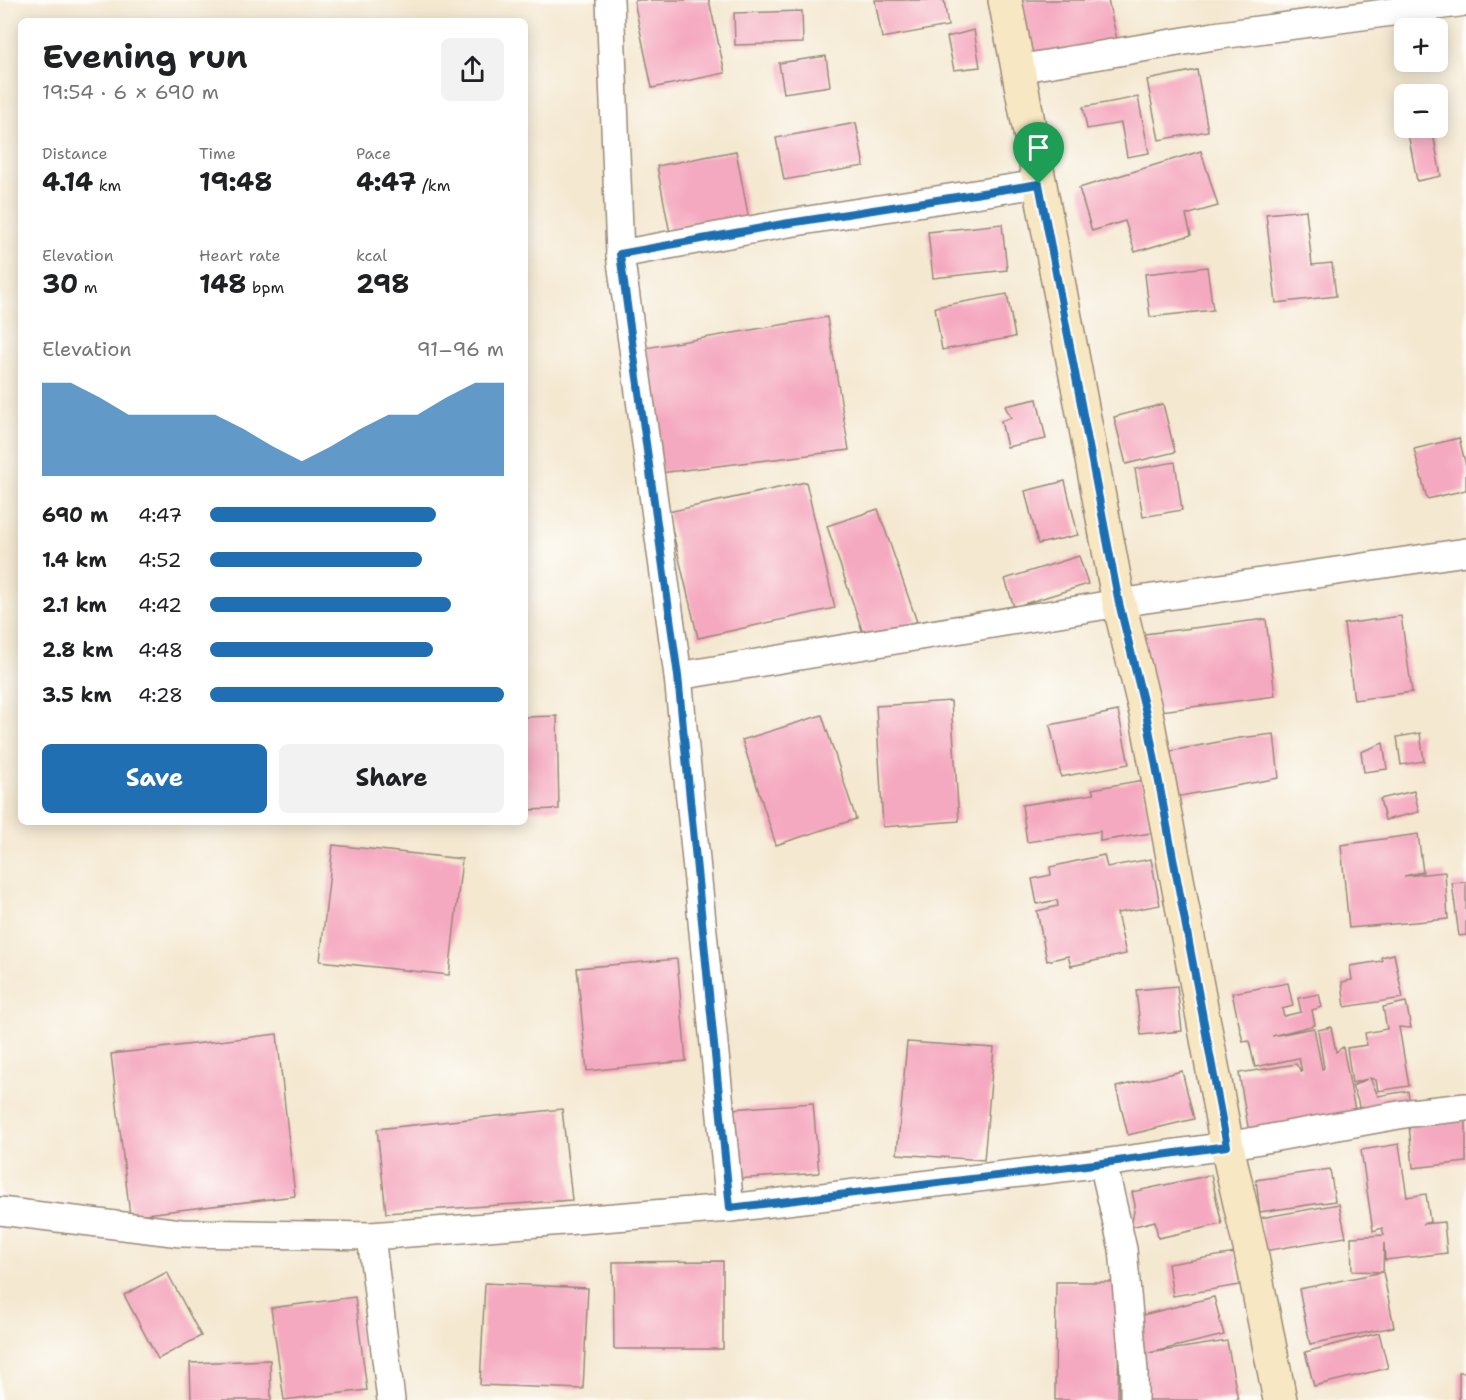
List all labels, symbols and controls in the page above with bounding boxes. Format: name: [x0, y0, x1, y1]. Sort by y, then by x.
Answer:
map controls: [1394, 18, 1448, 138]
button: +: [1394, 18, 1448, 72]
text: Evening run: [42, 34, 248, 79]
button: share: [441, 38, 504, 101]
text: 19:54 · 6 × 690 m: [42, 79, 219, 105]
button: −: [1394, 84, 1448, 138]
pin: [1013, 122, 1064, 184]
icon: arrive: [1022, 131, 1055, 164]
text: Distance: [42, 143, 108, 164]
text: Time: [199, 143, 236, 164]
text: Pace: [356, 143, 391, 164]
text: 4.14: [42, 164, 93, 199]
text: 19:48: [199, 164, 272, 199]
text: 4:47: [356, 164, 416, 199]
text: km: [93, 175, 121, 196]
text: /km: [416, 175, 450, 196]
text: Elevation: [42, 245, 114, 266]
text: Heart rate: [199, 245, 281, 266]
text: kcal: [356, 245, 387, 266]
text: 30: [42, 266, 78, 301]
text: 148: [199, 266, 247, 301]
text: 298: [356, 266, 410, 301]
text: m: [78, 277, 98, 298]
text: bpm: [247, 277, 284, 298]
text: Elevation: [42, 336, 132, 362]
text: 91–96 m: [417, 336, 504, 362]
text: 690 m: [42, 502, 108, 528]
text: 4:47: [138, 502, 182, 528]
text: 1.4 km: [42, 547, 107, 573]
text: 4:52: [138, 547, 181, 573]
text: 2.1 km: [42, 592, 107, 618]
text: 4:42: [138, 592, 182, 618]
text: 2.8 km: [42, 637, 113, 663]
text: 4:48: [138, 637, 183, 663]
text: 3.5 km: [42, 682, 112, 708]
text: 4:28: [138, 682, 183, 708]
button: Save: [42, 744, 267, 813]
button: Share: [279, 744, 504, 813]

